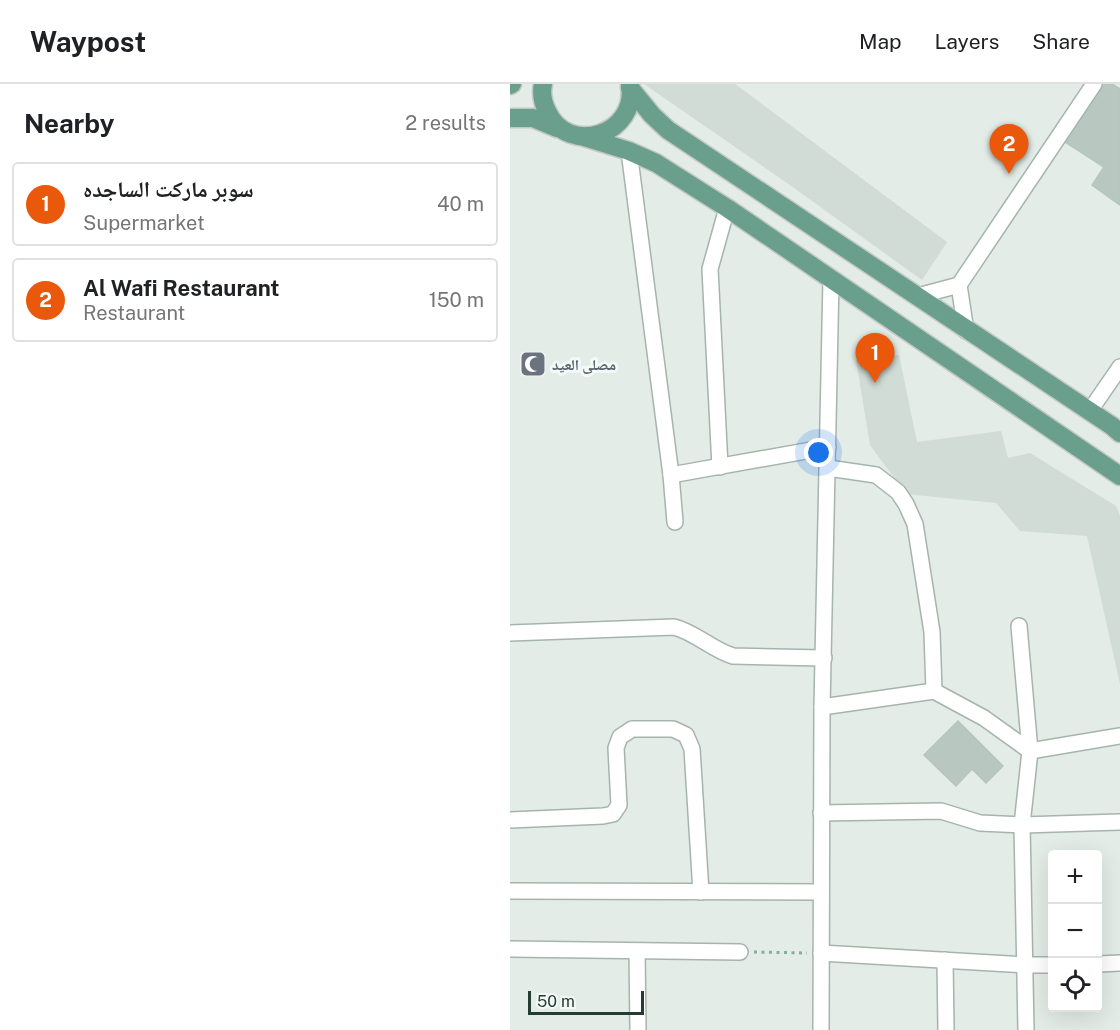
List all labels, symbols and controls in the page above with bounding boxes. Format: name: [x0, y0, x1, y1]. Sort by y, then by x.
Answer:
text: Waypost: [30, 25, 146, 58]
text: Map: [859, 29, 902, 54]
text: Layers: [935, 29, 999, 54]
text: Share: [1032, 29, 1090, 54]
text: Nearby: [24, 108, 114, 139]
text: 2 results: [405, 111, 486, 135]
pin: 2: [990, 124, 1028, 174]
text: سوبر ماركت الساجده: [83, 176, 254, 202]
text: 1: [41, 192, 50, 216]
text: 40 m: [437, 192, 484, 216]
text: Supermarket: [83, 211, 205, 235]
text: Al Wafi Restaurant: [83, 275, 280, 301]
text: 2: [39, 288, 52, 312]
text: 150 m: [429, 288, 484, 312]
text: Restaurant: [83, 301, 185, 325]
pin: 1: [856, 334, 895, 383]
mosque icon: مصلى العيد: [518, 349, 548, 379]
place label: مصلى العيد: [552, 356, 616, 374]
your location: [804, 438, 833, 467]
map controls: [1048, 850, 1102, 1012]
button: +: [1048, 850, 1102, 904]
button: −: [1048, 904, 1102, 958]
button: locate: [1048, 958, 1102, 1012]
scale bar: [528, 988, 644, 1016]
text: 50 m: [537, 992, 575, 1011]

